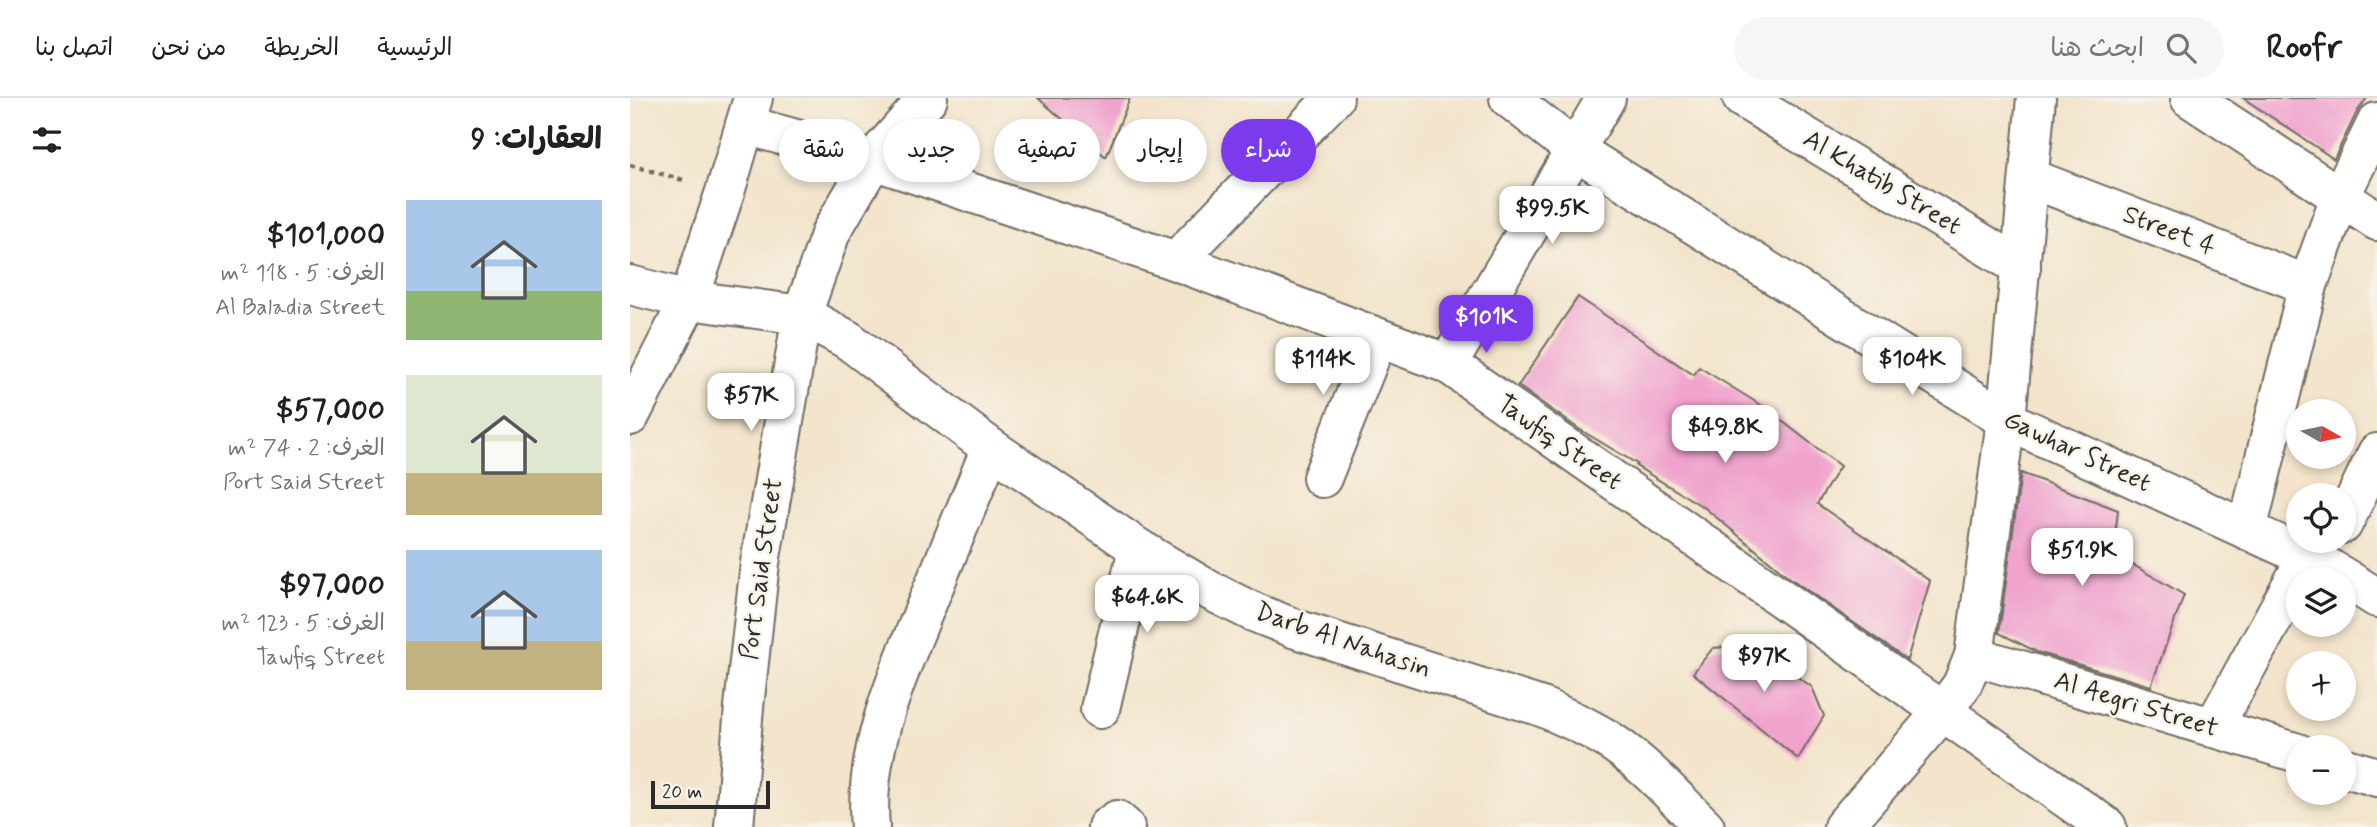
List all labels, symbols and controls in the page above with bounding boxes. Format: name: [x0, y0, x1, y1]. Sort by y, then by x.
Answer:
search box: [1734, 17, 2224, 80]
text: Roofr: [2266, 26, 2342, 70]
icon: search: [2162, 29, 2200, 67]
text: ابحث هنا: [2050, 32, 2144, 66]
text: اتصل بنا: [35, 33, 113, 64]
text: من نحن: [151, 33, 226, 64]
text: الخريطة: [264, 33, 339, 64]
text: الرئيسية: [377, 33, 453, 64]
chip: شقة: [779, 119, 869, 182]
chip: جديد: [883, 119, 980, 182]
chip: تصفية: [994, 119, 1100, 182]
chip: إيجار: [1114, 119, 1207, 182]
chip: شراء: [1221, 119, 1316, 182]
text: العقارات: 9: [471, 120, 602, 159]
icon: filters: [28, 121, 66, 159]
street label: Al Khatib Street: [1797, 122, 1967, 244]
pin: $99.5K: [1495, 186, 1609, 246]
text: $99.5K: [1515, 194, 1589, 224]
street label: Street 4: [2118, 198, 2220, 264]
text: $101,000: [267, 216, 385, 255]
icon: home: [462, 228, 546, 312]
text: الغرف: 5 · 118 m²: [221, 259, 385, 289]
text: Al Baladia Street: [215, 293, 385, 323]
pin: $101K: [1437, 296, 1535, 355]
text: $101K: [1455, 303, 1517, 333]
pin: $114K: [1274, 338, 1372, 397]
pin: $104K: [1863, 338, 1961, 397]
text: $114K: [1291, 345, 1355, 375]
text: $104K: [1879, 345, 1945, 375]
pin: $57K: [710, 374, 792, 433]
text: $57K: [723, 381, 779, 411]
street label: Tawfiq Street: [1490, 387, 1628, 499]
text: $57,000: [276, 391, 385, 430]
north arrow: [2286, 399, 2356, 469]
map controls: [2286, 399, 2356, 805]
icon: home: [462, 403, 546, 487]
street label: Gawhar Street: [1998, 403, 2156, 501]
pin: $49.8K: [1668, 406, 1782, 465]
text: $49.8K: [1688, 413, 1762, 443]
text: الغرف: 2 · 74 m²: [228, 434, 385, 464]
text: Port Said Street: [223, 468, 385, 498]
street label: Port Said Street: [732, 476, 792, 662]
button: locate: [2286, 483, 2356, 553]
pin: $51.9K: [2025, 528, 2139, 588]
text: $51.9K: [2047, 536, 2117, 566]
text: $97,000: [279, 566, 385, 605]
button: layers: [2286, 567, 2356, 637]
pin: $64.6K: [1090, 575, 1204, 635]
icon: home: [462, 578, 546, 662]
text: $64.6K: [1111, 583, 1183, 613]
street label: Darb Al Nahasin: [1250, 595, 1436, 687]
text: الغرف: 5 · 123 m²: [222, 609, 385, 639]
pin: $97K: [1723, 634, 1805, 694]
text: $97K: [1738, 642, 1790, 672]
text: Tawfiq Street: [256, 643, 385, 673]
button: +: [2286, 651, 2356, 721]
street label: Al Aegri Street: [2050, 664, 2222, 746]
button: −: [2286, 735, 2356, 805]
scale bar: [651, 778, 770, 810]
text: 20 m: [662, 780, 702, 805]

